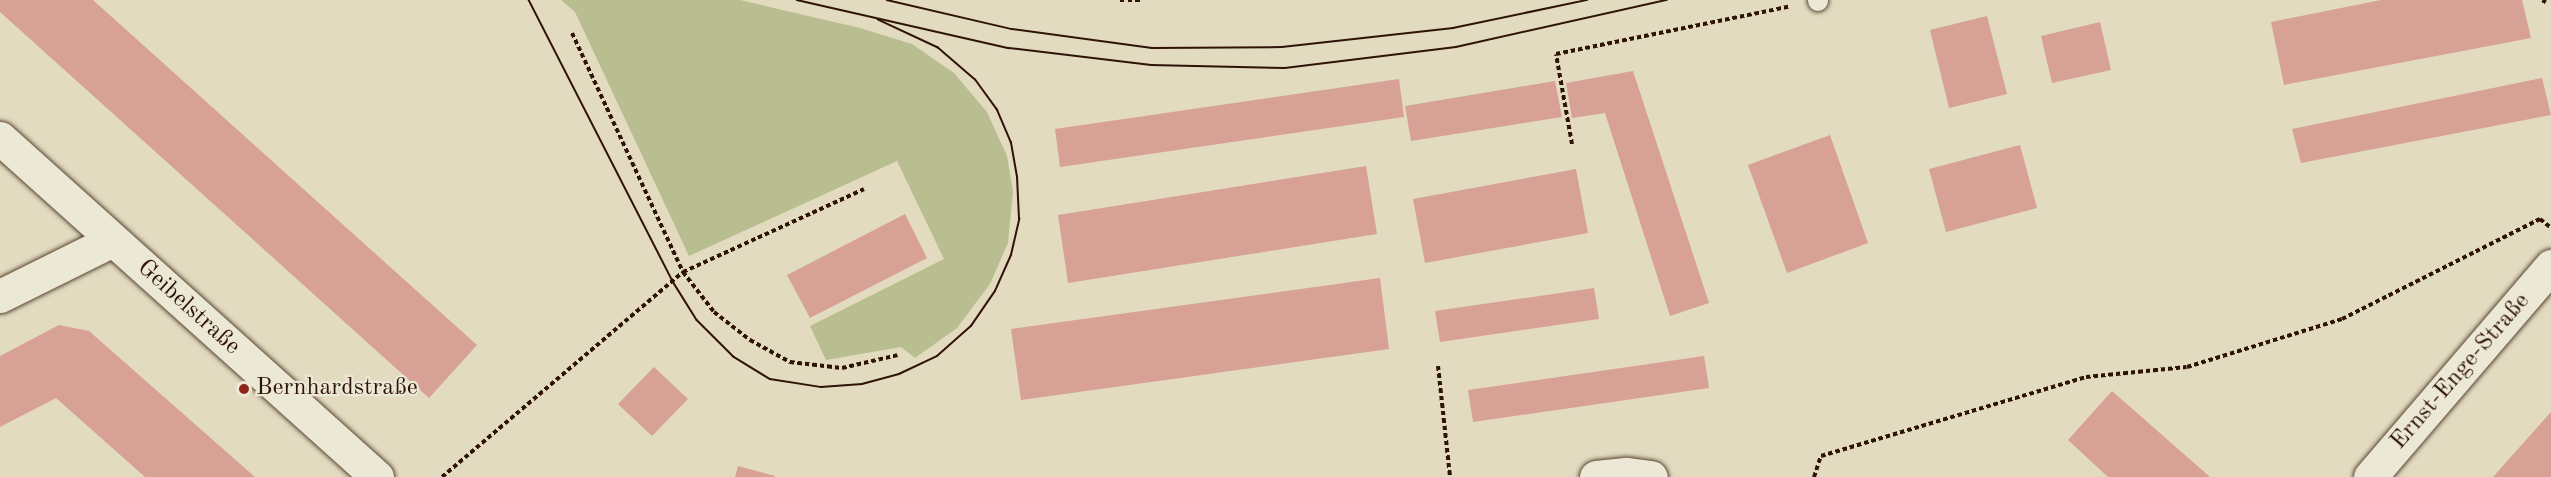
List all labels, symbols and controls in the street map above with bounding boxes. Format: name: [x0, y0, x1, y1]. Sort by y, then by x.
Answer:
street label: Geibelstraße: [131, 254, 245, 362]
street label: Ernst-Enge-Straße: [2385, 288, 2537, 456]
place label: Bernhardstraße: [256, 375, 418, 403]
marker: Bernhardstraße: [237, 382, 251, 396]

